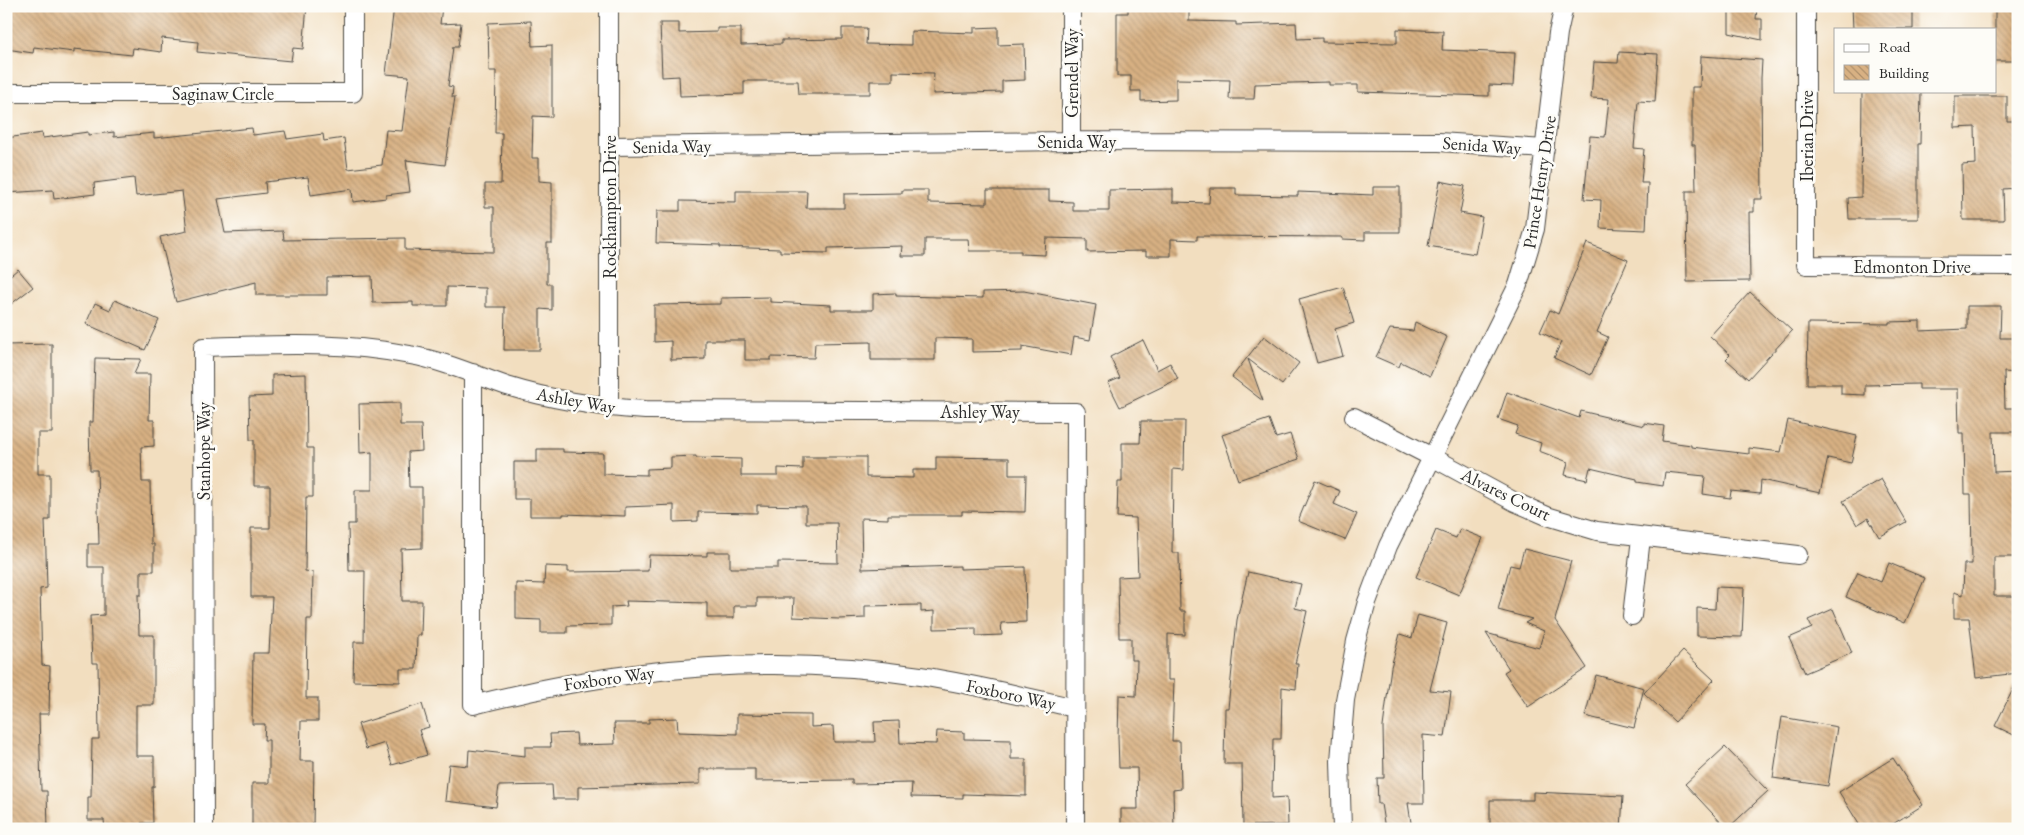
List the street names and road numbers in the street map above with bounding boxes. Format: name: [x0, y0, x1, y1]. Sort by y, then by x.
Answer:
street label: Grendel Way: [1060, 28, 1083, 118]
street label: Saginaw Circle: [172, 82, 274, 105]
street label: Iberian Drive: [1795, 90, 1818, 182]
street label: Prince Henry Drive: [1517, 114, 1561, 250]
street label: Senida Way: [1038, 130, 1116, 153]
street label: Senida Way: [1442, 131, 1522, 159]
street label: Senida Way: [632, 134, 712, 158]
street label: Rockhampton Drive: [598, 135, 621, 279]
street label: Edmonton Drive: [1853, 255, 1971, 278]
street label: Ashley Way: [534, 382, 617, 418]
street label: Ashley Way: [939, 400, 1020, 423]
street label: Stanhope Way: [192, 402, 215, 500]
street label: Alvares Court: [1457, 462, 1555, 526]
street label: Foxboro Way: [562, 660, 656, 696]
street label: Foxboro Way: [964, 673, 1058, 715]

